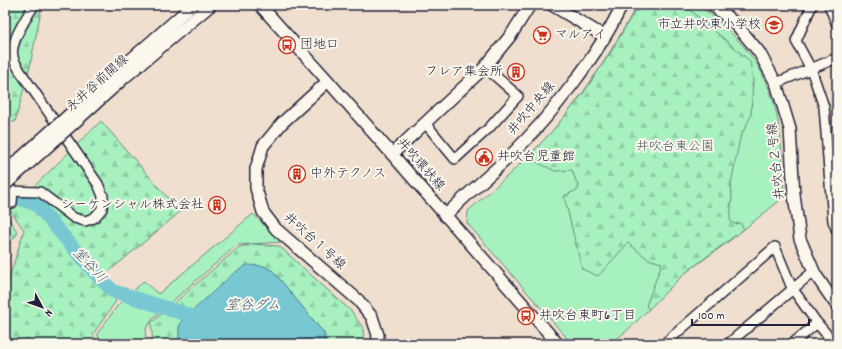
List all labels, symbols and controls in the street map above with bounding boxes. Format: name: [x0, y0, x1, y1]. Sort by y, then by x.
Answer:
school or university icon: 市立井吹東小学校: [764, 15, 784, 35]
place label: 市立井吹東小学校: [657, 16, 761, 35]
supermarket icon: マルアイ: [532, 25, 552, 45]
place label: マルアイ: [555, 26, 606, 45]
bus stop icon: 団地口: [277, 35, 297, 55]
place label: 団地口: [300, 36, 339, 55]
street label: 永井谷前開線: [63, 50, 134, 117]
building icon: フレア集会所: [506, 62, 526, 82]
place label: フレア集会所: [425, 63, 503, 82]
street label: 井吹中央線: [504, 77, 561, 140]
street label: 井吹台２号線: [763, 120, 791, 201]
street label: 井吹環状線: [392, 134, 449, 197]
park label: 井吹台東公園: [636, 138, 714, 157]
public building icon: 井吹台児童館: [474, 147, 494, 167]
place label: 井吹台児童館: [497, 148, 575, 167]
building icon: 中外テクノス: [287, 164, 307, 184]
place label: 中外テクノス: [310, 165, 386, 184]
building icon: シーケンシャル株式会社: [207, 195, 227, 215]
place label: シーケンシャル株式会社: [61, 196, 204, 215]
street label: 井吹台１号線: [279, 209, 350, 276]
water label: 室谷川: [67, 244, 111, 288]
north arrow: [22, 287, 62, 327]
water label: 室谷ダム: [226, 296, 280, 316]
scale bar: [692, 301, 809, 327]
text: N: [40, 305, 56, 320]
bus stop icon: 井吹台東町6丁目: [516, 306, 536, 326]
place label: 井吹台東町6丁目: [539, 307, 636, 326]
text: 100 m: [698, 308, 725, 325]

